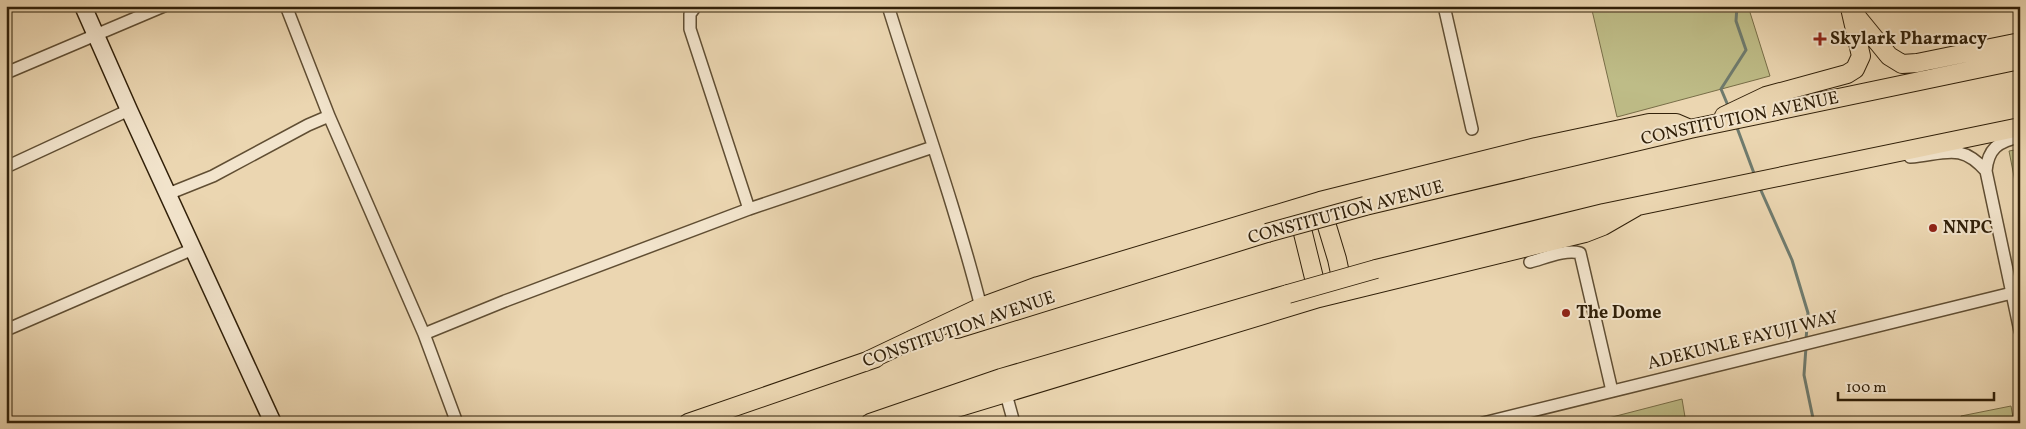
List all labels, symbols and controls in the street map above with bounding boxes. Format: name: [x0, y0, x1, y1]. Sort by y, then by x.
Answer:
place label: Skylark Pharmacy: [1830, 27, 1987, 52]
marker: Skylark Pharmacy: [1814, 33, 1826, 45]
street label: CONSTITUTION AVENUE: [1639, 86, 1841, 152]
street label: CONSTITUTION AVENUE: [1245, 175, 1447, 251]
place label: NNPC: [1943, 216, 1992, 241]
marker: NNPC: [1927, 222, 1939, 234]
street label: CONSTITUTION AVENUE: [860, 285, 1059, 375]
place label: The Dome: [1576, 301, 1661, 326]
street label: ADEKUNLE FAYUJI WAY: [1645, 305, 1841, 377]
marker: The Dome: [1560, 307, 1572, 319]
scale bar: [1838, 369, 1995, 401]
text: 100 m: [1846, 378, 1886, 399]

